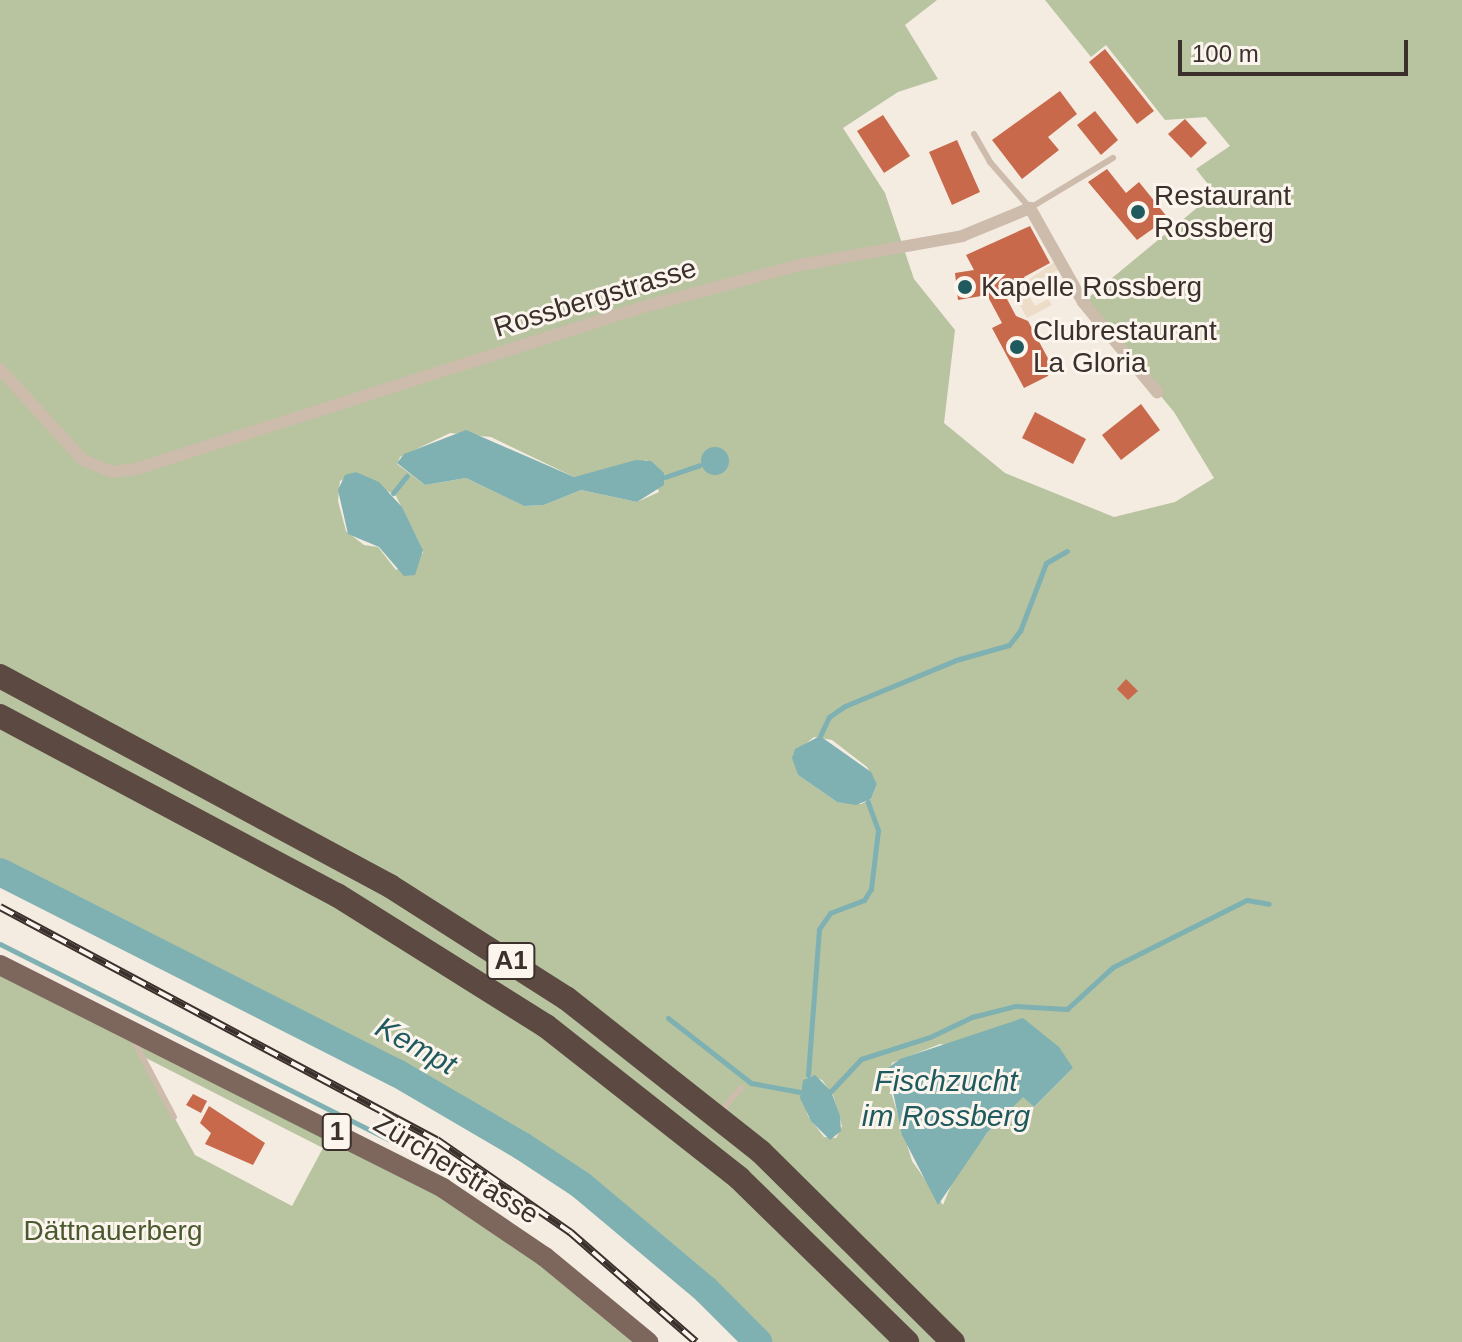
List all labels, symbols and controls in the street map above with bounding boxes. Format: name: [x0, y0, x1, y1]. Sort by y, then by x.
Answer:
scale bar: [1182, 24, 1412, 74]
text: 100 m: [1192, 40, 1259, 67]
place label: Restaurant Rossberg: [1154, 179, 1291, 245]
marker: Restaurant Rossberg: [1129, 203, 1147, 221]
street label: Rossbergstrasse: [490, 251, 700, 345]
place label: Kapelle Rossberg: [981, 270, 1202, 304]
marker: Kapelle Rossberg: [956, 278, 974, 296]
place label: Clubrestaurant La Gloria: [1033, 314, 1217, 380]
marker: Clubrestaurant La Gloria: [1008, 338, 1026, 356]
road number: A1: [485, 939, 537, 983]
water label: Kempt: [369, 1009, 463, 1083]
water label: Fischzucht im Rossberg: [862, 1063, 1030, 1134]
street label: Zürcherstrasse: [367, 1107, 545, 1231]
road number: 1: [321, 1110, 353, 1154]
park label: Dättnauerberg: [23, 1214, 203, 1248]

